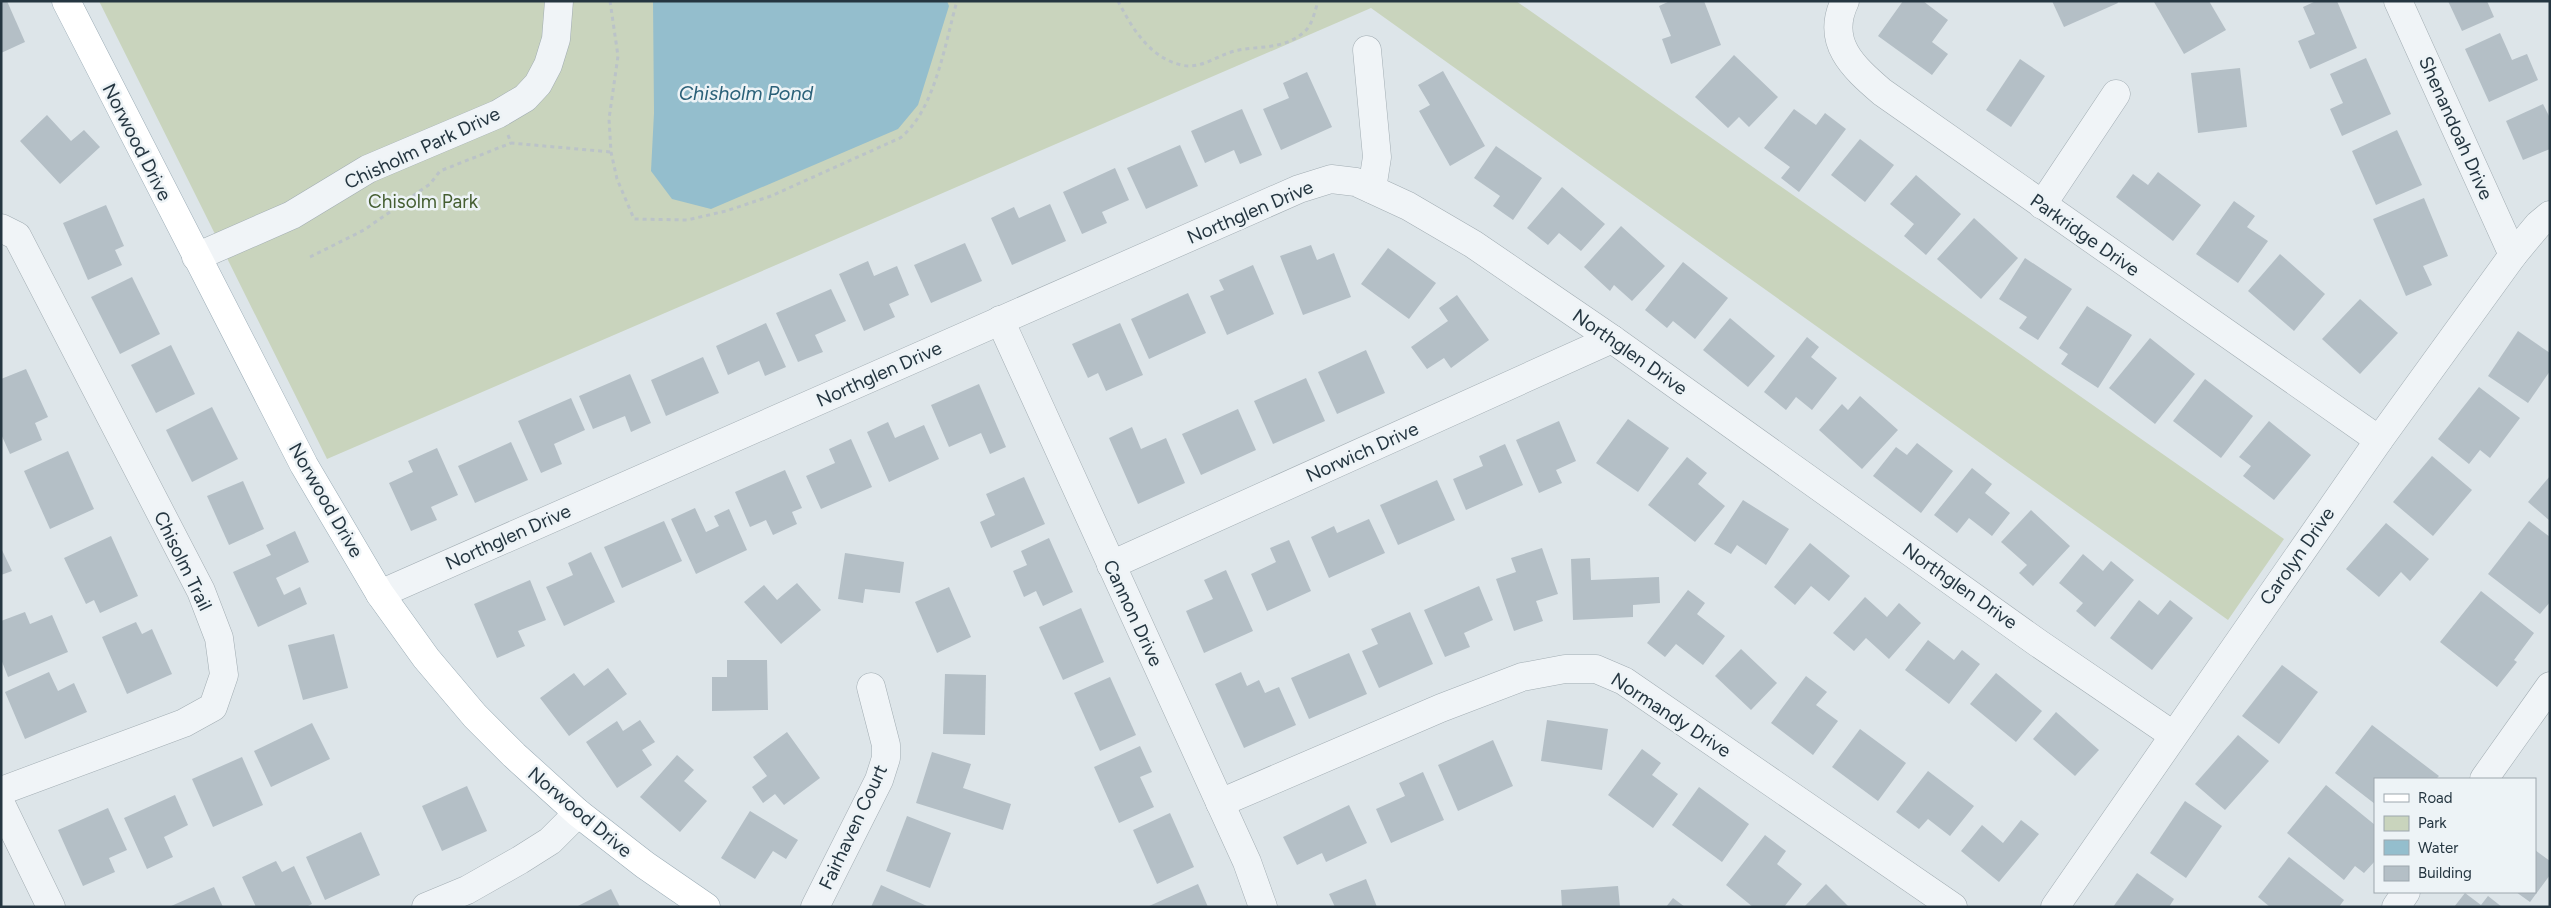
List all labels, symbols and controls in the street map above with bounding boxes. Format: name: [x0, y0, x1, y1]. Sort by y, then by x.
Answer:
street label: Shenandoah Drive: [2414, 53, 2498, 203]
street label: Norwood Drive: [98, 79, 176, 205]
water label: Chisholm Pond: [679, 81, 814, 105]
street label: Chisholm Park Drive: [341, 102, 503, 194]
street label: Northglen Drive: [1183, 175, 1317, 249]
street label: Parkridge Drive: [2026, 189, 2144, 281]
park label: Chisolm Park: [368, 190, 479, 213]
street label: Northglen Drive: [1568, 304, 1692, 400]
street label: Northglen Drive: [813, 336, 945, 412]
street label: Norwich Drive: [1302, 417, 1422, 487]
street label: Norwood Drive: [284, 439, 368, 561]
street label: Northglen Drive: [442, 499, 574, 575]
street label: Carolyn Drive: [2255, 503, 2339, 609]
street label: Chisolm Trail: [149, 507, 217, 615]
street label: Northglen Drive: [1898, 538, 2022, 634]
street label: Cannon Drive: [1098, 556, 1168, 670]
street label: Normandy Drive: [1607, 668, 1735, 762]
street label: Fairhaven Court: [814, 761, 892, 893]
street label: Norwood Drive: [523, 762, 637, 862]
legend: [2374, 778, 2536, 893]
text: Road: [2418, 789, 2453, 807]
text: Park: [2418, 814, 2447, 832]
text: Water: [2418, 839, 2458, 857]
text: Building: [2418, 864, 2472, 882]

